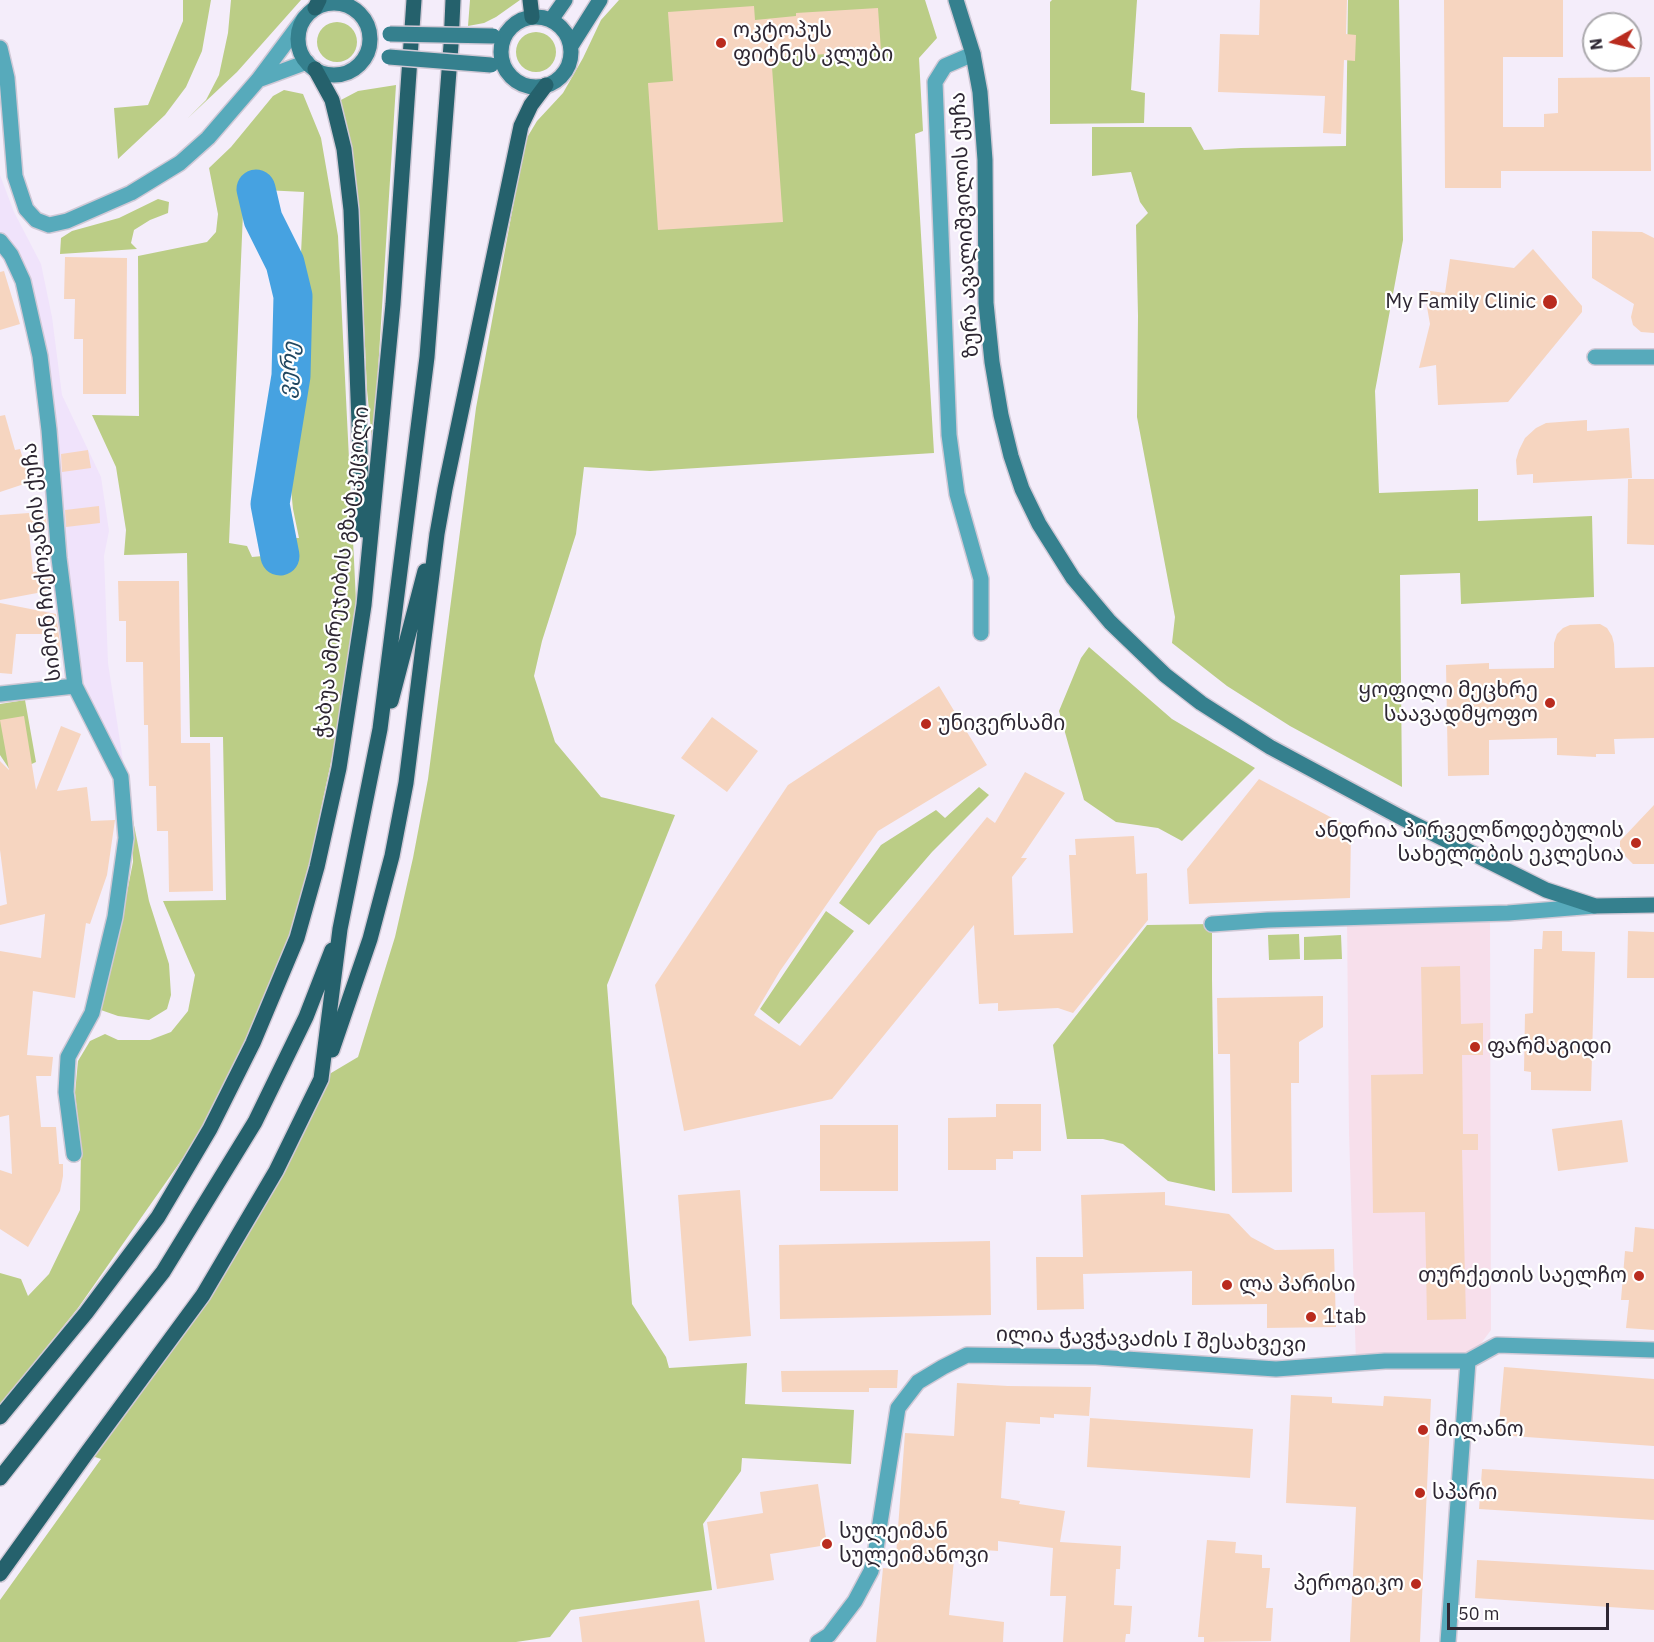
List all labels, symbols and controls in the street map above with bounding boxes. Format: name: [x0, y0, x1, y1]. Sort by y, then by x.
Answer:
north arrow: [1582, 12, 1642, 72]
place label: ოკტოპუს ფიტნეს კლუბი: [733, 18, 893, 68]
marker: ოკტოპუს ფიტნეს კლუბი: [714, 36, 728, 50]
text: N: [1585, 37, 1607, 51]
street label: ზურა ავალიშვილის ქუჩა: [945, 91, 985, 359]
place label: My Family Clinic: [1385, 289, 1536, 315]
marker: My Family Clinic: [1541, 293, 1559, 311]
water label: ვერე: [273, 341, 305, 399]
street label: ჭაბუა ამირეჯიბის გზატკეცილი: [309, 405, 375, 739]
street label: სიმონ ჩიქოვანის ქუჩა: [17, 441, 67, 683]
place label: ყოფილი მეცხრე საავადმყოფო: [1359, 678, 1538, 728]
marker: ყოფილი მეცხრე საავადმყოფო: [1543, 696, 1557, 710]
place label: უნივერსამი: [938, 711, 1065, 737]
marker: უნივერსამი: [919, 717, 933, 731]
place label: ანდრია პირველწოდებულის სახელობის ეკლესია: [1315, 818, 1624, 868]
marker: ანდრია პირველწოდებულის სახელობის ეკლესია: [1629, 836, 1643, 850]
place label: ფარმაგიდი: [1487, 1034, 1612, 1060]
marker: ფარმაგიდი: [1468, 1040, 1482, 1054]
place label: თურქეთის საელჩო: [1418, 1263, 1627, 1289]
marker: თურქეთის საელჩო: [1632, 1269, 1646, 1283]
place label: ლა პარისი: [1239, 1272, 1356, 1298]
marker: ლა პარისი: [1220, 1278, 1234, 1292]
place label: 1tab: [1323, 1304, 1366, 1330]
marker: 1tab: [1304, 1310, 1318, 1324]
street label: ილია ჭავჭავაძის I შესახვევი: [995, 1322, 1307, 1358]
place label: მილანო: [1435, 1417, 1524, 1443]
marker: მილანო: [1416, 1423, 1430, 1437]
place label: სპარი: [1432, 1480, 1497, 1506]
marker: სპარი: [1413, 1486, 1427, 1500]
place label: სულეიმან სულეიმანოვი: [839, 1519, 989, 1569]
marker: სულეიმან სულეიმანოვი: [820, 1537, 834, 1551]
place label: პეროგიკო: [1294, 1571, 1404, 1597]
marker: პეროგიკო: [1409, 1577, 1423, 1591]
scale bar: [1450, 1591, 1612, 1629]
text: 50 m: [1458, 1602, 1500, 1625]

